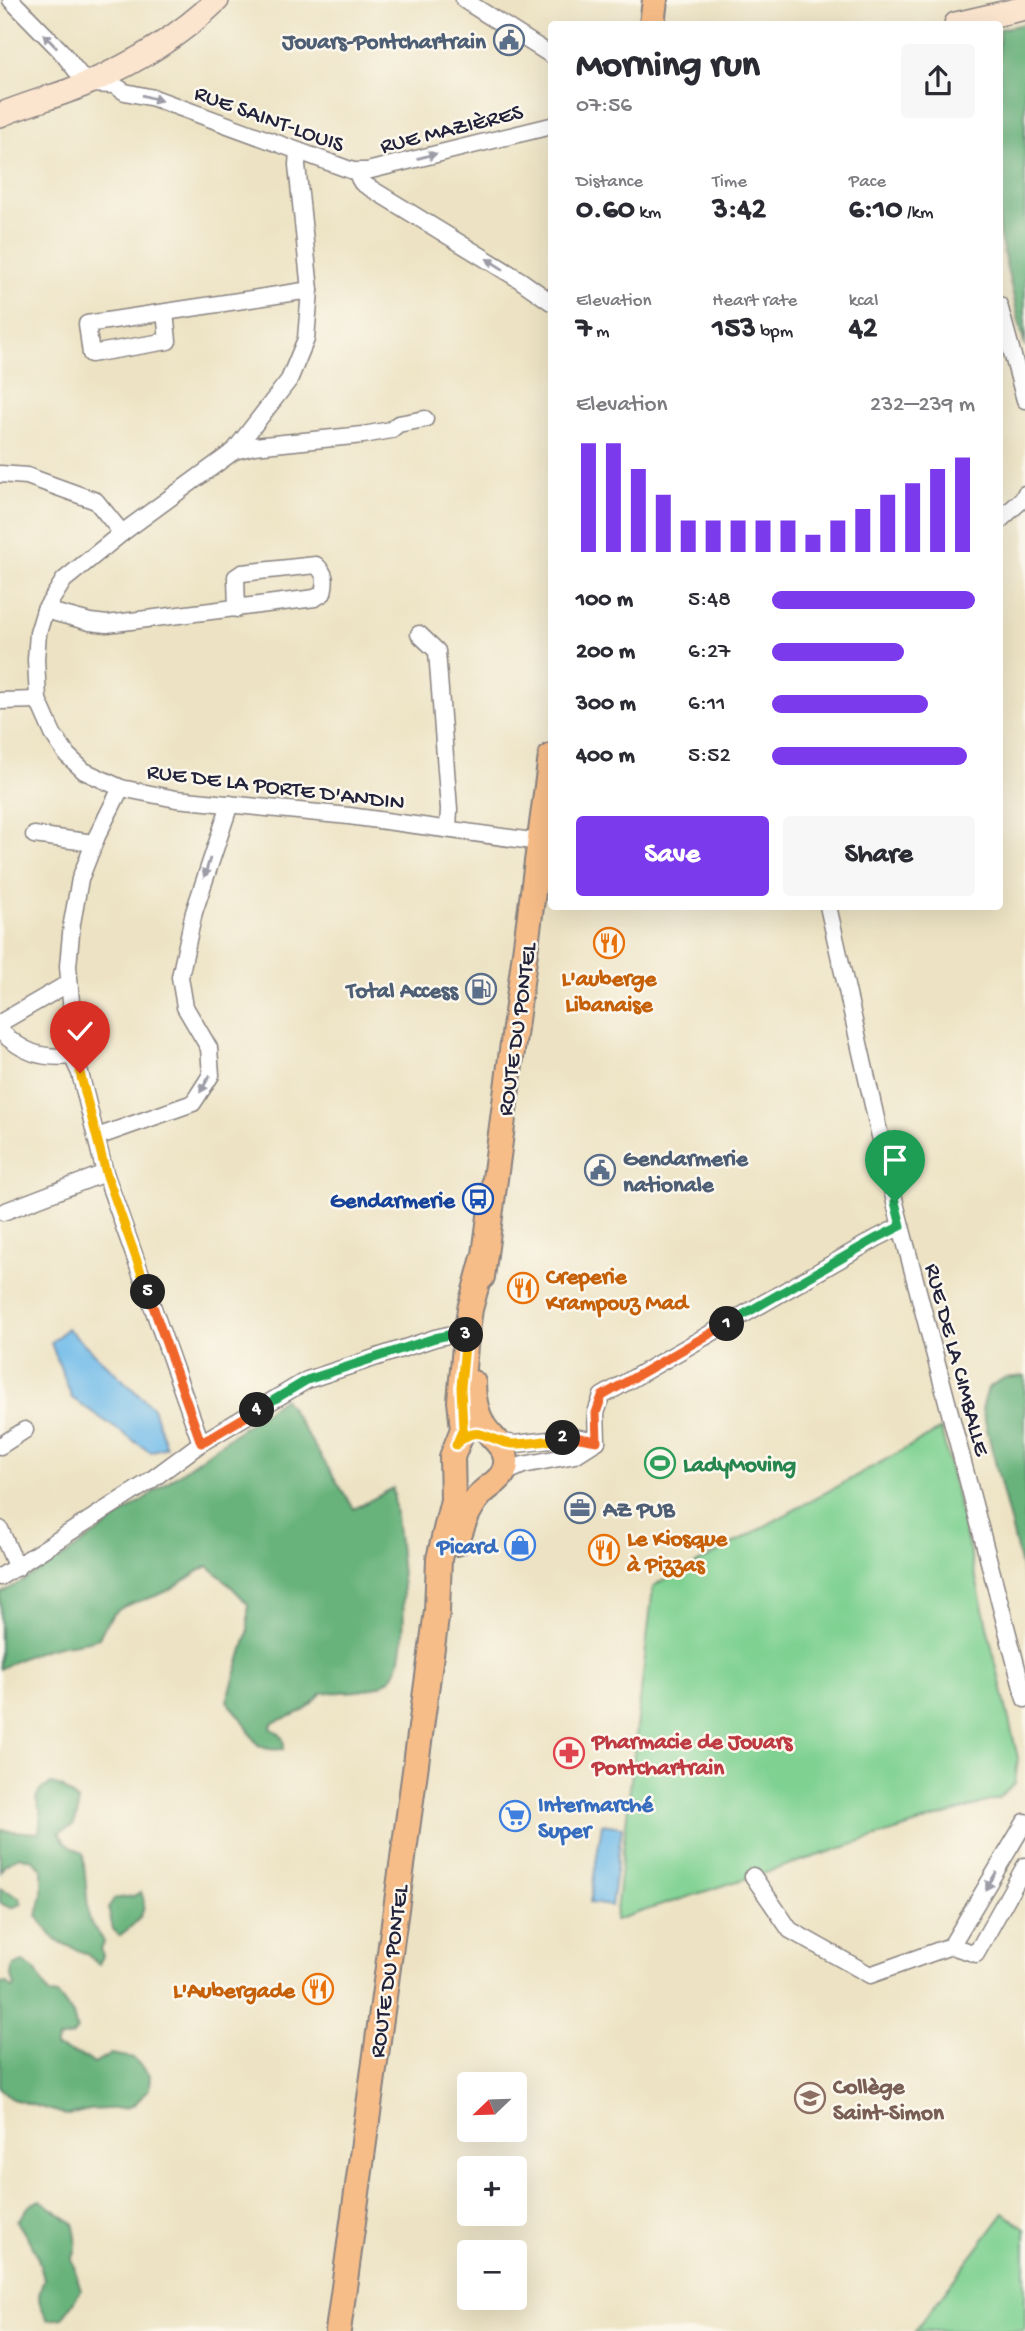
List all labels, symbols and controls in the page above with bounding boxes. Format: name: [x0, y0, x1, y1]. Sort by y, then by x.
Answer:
public building icon: Jouars-Pontchartrain: [492, 23, 526, 57]
place label: Jouars-Pontchartrain: [281, 30, 487, 57]
one-way arrow: [42, 32, 59, 49]
button: share: [901, 44, 975, 118]
text: Morning run: [576, 45, 760, 89]
street label: RUE SAINT-LOUIS: [190, 81, 348, 160]
text: 07:56: [576, 93, 632, 120]
one-way arrow: [142, 94, 163, 104]
street label: RUE MAZIÈRES: [378, 100, 526, 161]
one-way arrow: [416, 150, 438, 161]
text: Distance: [576, 171, 643, 194]
text: Time: [712, 171, 747, 194]
text: Pace: [849, 171, 886, 194]
text: 0.60: [576, 194, 635, 229]
text: 3:42: [712, 194, 766, 229]
text: 6:10: [849, 194, 902, 229]
text: km: [635, 202, 661, 225]
text: /km: [902, 202, 933, 225]
one-way arrow: [485, 258, 504, 271]
text: Elevation: [576, 290, 652, 313]
text: Heart rate: [712, 290, 797, 313]
text: kcal: [849, 290, 878, 313]
text: 7: [576, 313, 592, 348]
text: 153: [712, 313, 756, 348]
text: 42: [849, 313, 878, 348]
text: m: [592, 321, 610, 344]
text: bpm: [756, 321, 793, 344]
text: Elevation: [576, 392, 667, 419]
text: 232–239 m: [870, 392, 975, 419]
text: 100 m: [576, 587, 633, 614]
text: 5:48: [688, 587, 731, 614]
text: 200 m: [576, 639, 635, 666]
text: 6:27: [688, 639, 730, 666]
text: 300 m: [576, 691, 636, 718]
text: 6:11: [688, 691, 725, 718]
text: 400 m: [576, 743, 635, 770]
text: 5:52: [688, 743, 731, 770]
street label: RUE DE LA PORTE D'ANDIN: [145, 759, 406, 818]
button: Save: [576, 816, 769, 896]
button: Share: [783, 816, 975, 896]
one-way arrow: [201, 858, 211, 879]
restaurant icon: L'auberge Libanaise: [592, 926, 626, 960]
street label: ROUTE DU PONTEL: [493, 940, 544, 1118]
place label: L'auberge Libanaise: [562, 967, 658, 1020]
fuel station icon: Total Access: [464, 972, 498, 1006]
place label: Total Access: [345, 979, 460, 1006]
pin: [50, 1001, 110, 1073]
icon: check: [61, 1012, 99, 1050]
one-way arrow: [199, 1074, 211, 1093]
pin: [865, 1130, 925, 1202]
icon: arrive: [876, 1141, 914, 1179]
place label: Gendarmerie nationale: [623, 1147, 749, 1200]
public building icon: Gendarmerie nationale: [583, 1153, 617, 1187]
bus stop icon: Gendarmerie: [461, 1182, 495, 1216]
place label: Gendarmerie: [330, 1189, 456, 1216]
street label: RUE DE LA CIMBALLE: [917, 1261, 995, 1461]
place label: Creperie Krampouz Mad: [545, 1265, 690, 1318]
restaurant icon: Creperie Krampouz Mad: [506, 1271, 540, 1305]
pin: 5: [130, 1274, 166, 1310]
text: 5: [143, 1280, 153, 1303]
pin: 1: [710, 1306, 744, 1342]
text: 1: [723, 1312, 730, 1335]
pin: 3: [448, 1318, 484, 1352]
text: 3: [461, 1323, 470, 1346]
pin: 4: [240, 1392, 274, 1428]
text: 4: [252, 1398, 261, 1421]
pin: 2: [546, 1420, 580, 1456]
text: 2: [558, 1426, 567, 1449]
sports icon: LadyMoving: [643, 1446, 677, 1480]
place label: LadyMoving: [683, 1453, 796, 1480]
office icon: AZ PUB: [563, 1491, 597, 1525]
place label: AZ PUB: [602, 1498, 676, 1525]
place label: Le Kiosque à Pizzas: [626, 1527, 728, 1580]
shop icon: Picard: [503, 1528, 537, 1562]
restaurant icon: Le Kiosque à Pizzas: [587, 1533, 621, 1567]
place label: Picard: [435, 1535, 500, 1562]
place label: Pharmacie de Jouars Pontchartrain: [590, 1730, 794, 1783]
pharmacy icon: Pharmacie de Jouars Pontchartrain: [552, 1736, 586, 1770]
place label: Intermarché Super: [538, 1793, 654, 1846]
supermarket icon: Intermarché Super: [498, 1799, 532, 1833]
one-way arrow: [984, 1871, 997, 1890]
street label: ROUTE DU PONTEL: [365, 1882, 416, 2060]
restaurant icon: L'Aubergade: [301, 1972, 335, 2006]
place label: L'Aubergade: [173, 1979, 296, 2006]
north arrow: [457, 2072, 527, 2142]
map controls: [457, 2072, 527, 2310]
place label: Collège Saint-Simon: [833, 2075, 945, 2128]
school or university icon: Collège Saint-Simon: [793, 2081, 827, 2115]
button: +: [457, 2156, 527, 2226]
button: −: [457, 2240, 527, 2310]

